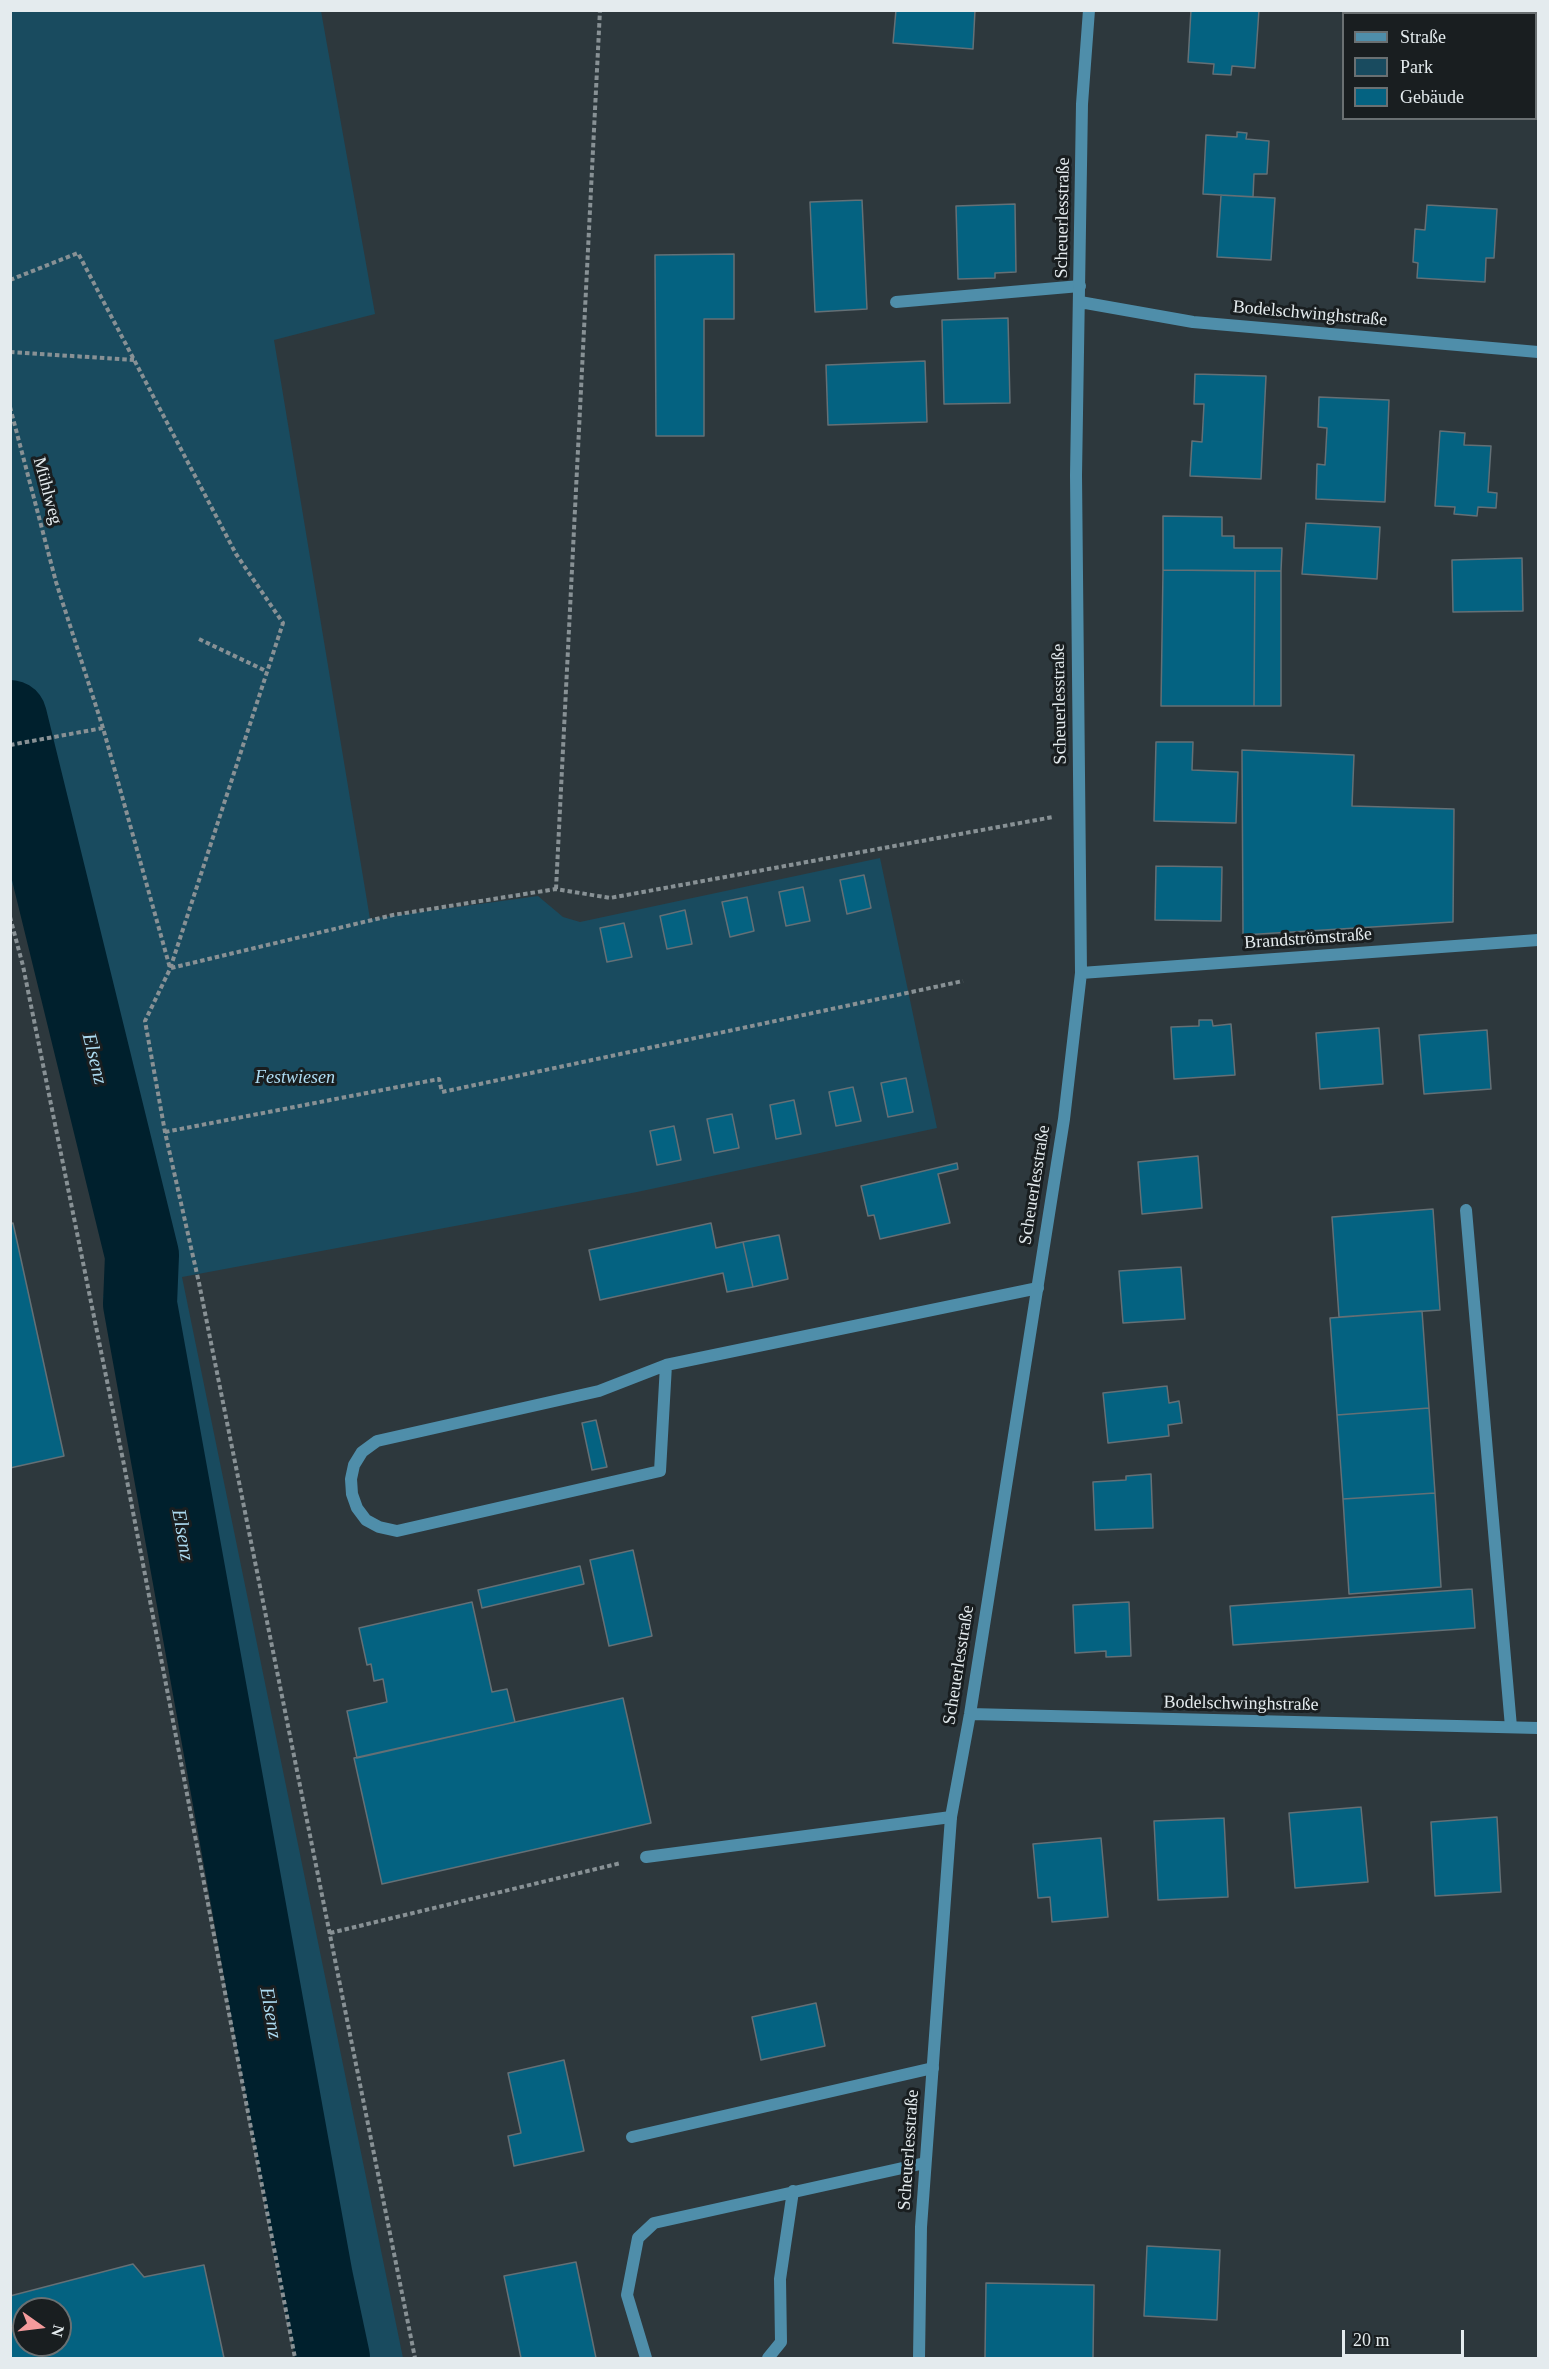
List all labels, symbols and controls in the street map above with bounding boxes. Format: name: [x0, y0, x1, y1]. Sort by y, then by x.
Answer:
legend: [1342, 12, 1537, 120]
text: Straße: [1400, 27, 1446, 47]
text: Park: [1400, 57, 1433, 77]
text: Gebäude: [1400, 87, 1464, 107]
street label: Scheuerlesstraße: [1051, 157, 1075, 279]
street label: Bodelschwinghstraße: [1232, 296, 1388, 332]
street label: Mühlweg: [28, 455, 66, 527]
street label: Scheuerlesstraße: [1048, 643, 1072, 765]
street label: Brandströmstraße: [1243, 924, 1373, 954]
water label: Elsenz: [76, 1031, 112, 1087]
park label: Festwiesen: [255, 1067, 335, 1089]
street label: Scheuerlesstraße: [1015, 1124, 1055, 1246]
water label: Elsenz: [166, 1507, 198, 1563]
street label: Scheuerlesstraße: [939, 1604, 979, 1726]
street label: Bodelschwinghstraße: [1163, 1692, 1319, 1716]
water label: Elsenz: [254, 1985, 286, 2041]
street label: Scheuerlesstraße: [894, 2089, 924, 2211]
north arrow: [12, 2297, 72, 2357]
scale bar: [1345, 2318, 1466, 2356]
text: N: [48, 2323, 68, 2339]
text: 20 m: [1353, 2330, 1390, 2350]

